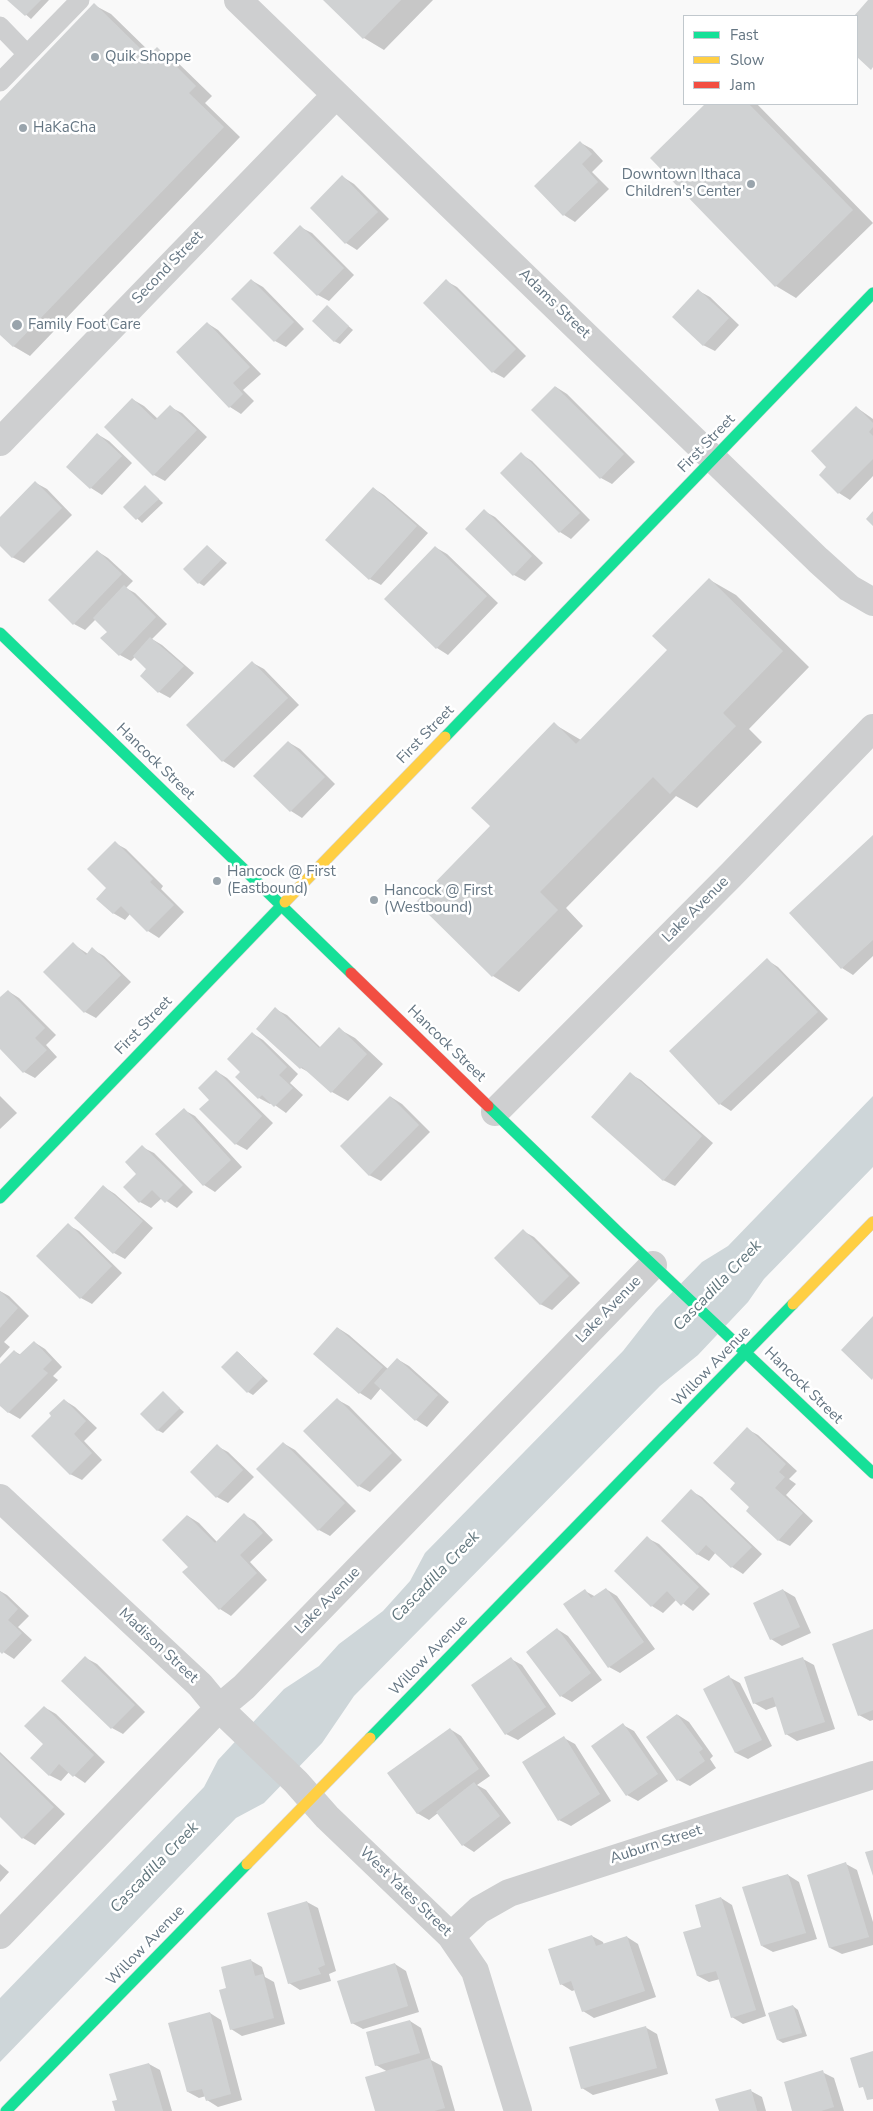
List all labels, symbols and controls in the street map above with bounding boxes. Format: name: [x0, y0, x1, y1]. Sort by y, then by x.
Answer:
legend: [683, 15, 858, 105]
text: Fast: [730, 25, 758, 45]
place label: Quik Shoppe: [105, 48, 191, 66]
text: Slow: [730, 50, 764, 70]
marker: Quik Shoppe: [89, 51, 101, 63]
text: Jam: [730, 75, 756, 95]
place label: HaKaCha: [33, 119, 96, 137]
marker: HaKaCha: [17, 122, 29, 134]
place label: Downtown Ithaca Children's Center: [622, 166, 741, 201]
marker: Downtown Ithaca Children's Center: [745, 178, 757, 190]
street label: Second Street: [129, 228, 207, 308]
street label: Adams Street: [515, 265, 593, 343]
place label: Family Foot Care: [28, 316, 141, 334]
marker: Family Foot Care: [10, 318, 24, 332]
street label: First Street: [675, 411, 739, 477]
street label: First Street: [394, 702, 458, 768]
street label: Hancock Street: [112, 720, 198, 804]
place label: Hancock @ First (Eastbound): [227, 863, 336, 898]
street label: Lake Avenue: [659, 873, 733, 947]
marker: Hancock @ First (Eastbound): [211, 875, 223, 887]
place label: Hancock @ First (Westbound): [384, 882, 493, 917]
marker: Hancock @ First (Westbound): [368, 894, 380, 906]
street label: First Street: [112, 993, 176, 1059]
street label: Hancock Street: [403, 1002, 489, 1086]
water label: Cascadilla Creek: [670, 1237, 766, 1335]
street label: Lake Avenue: [573, 1273, 645, 1347]
street label: Willow Avenue: [669, 1323, 755, 1411]
street label: Hancock Street: [760, 1344, 846, 1428]
water label: Cascadilla Creek: [388, 1528, 484, 1626]
street label: Lake Avenue: [292, 1564, 364, 1638]
street label: Madison Street: [115, 1605, 201, 1687]
street label: Willow Avenue: [386, 1612, 472, 1700]
water label: Cascadilla Creek: [107, 1819, 203, 1917]
street label: Auburn Street: [608, 1822, 704, 1868]
street label: West Yates Street: [355, 1844, 455, 1940]
street label: Willow Avenue: [103, 1902, 189, 1990]

